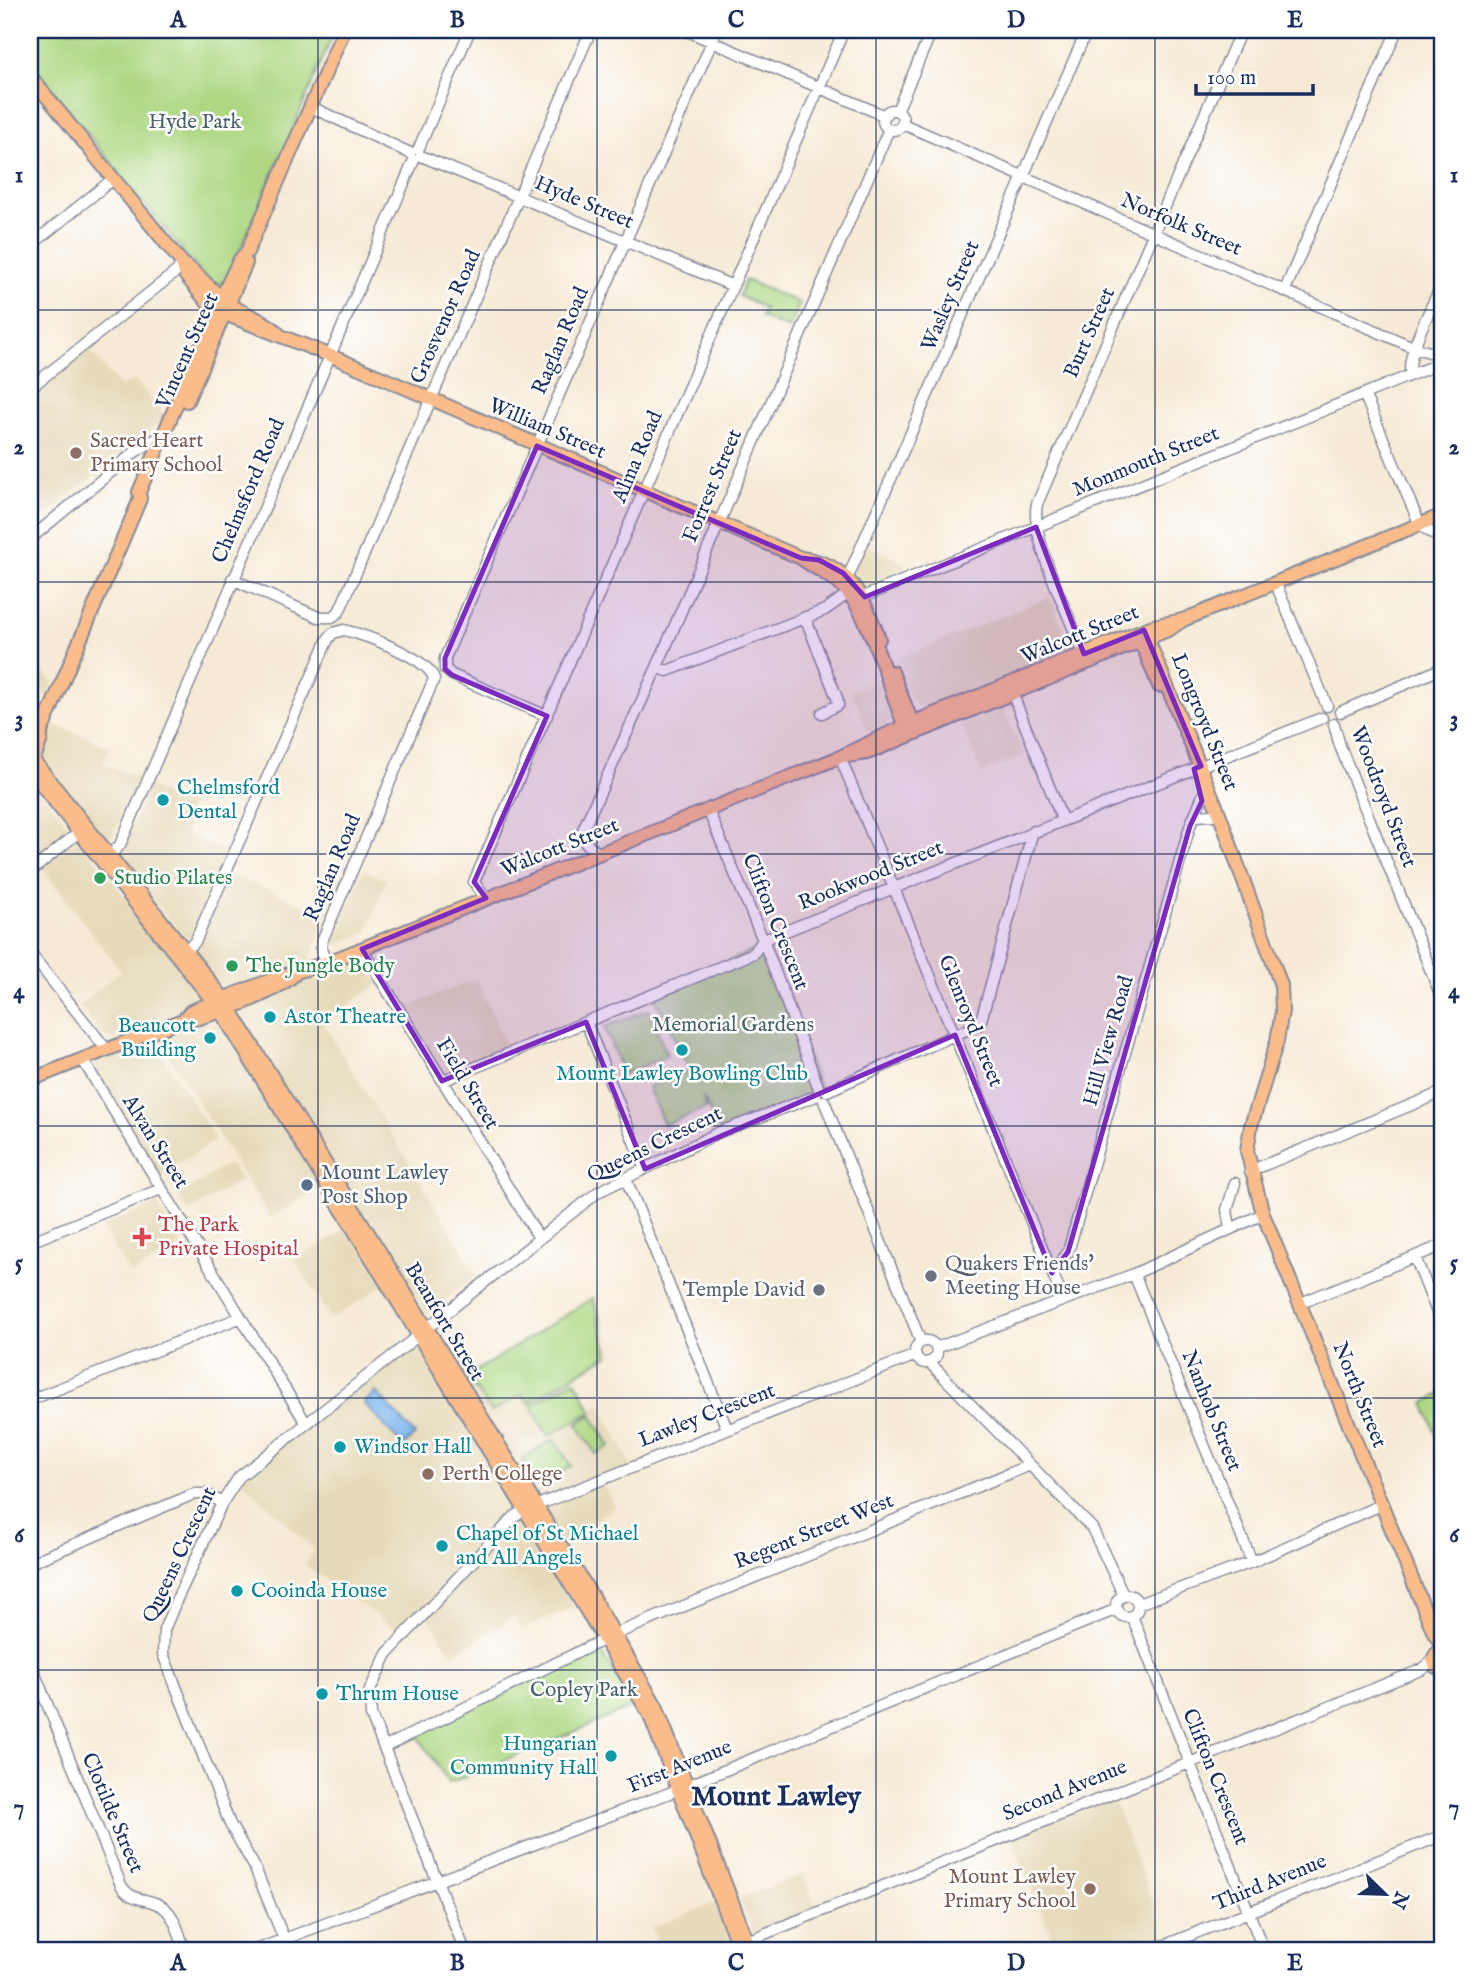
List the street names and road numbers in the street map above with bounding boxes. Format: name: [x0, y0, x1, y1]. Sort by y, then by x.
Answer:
street label: Hyde Street: [530, 170, 638, 236]
street label: Norfolk Street: [1116, 187, 1246, 263]
street label: Wasley Street: [916, 237, 986, 355]
street label: Grosvenor Road: [404, 245, 488, 388]
street label: Raglan Road: [526, 282, 596, 399]
street label: Burt Street: [1058, 283, 1122, 383]
street label: Vincent Street: [150, 289, 226, 414]
street label: William Street: [484, 392, 610, 466]
street label: Alma Road: [606, 406, 670, 508]
street label: Chelmsford Road: [206, 414, 292, 568]
street label: Monmouth Street: [1069, 420, 1223, 504]
street label: Forrest Street: [677, 425, 749, 547]
street label: Walcott Street: [1017, 599, 1143, 671]
street label: Longroyd Street: [1164, 649, 1244, 795]
street label: Woodroyd Street: [1344, 722, 1422, 872]
street label: Raglan Road: [298, 809, 368, 926]
street label: Walcott Street: [497, 812, 623, 884]
street label: Rookwood Street: [795, 835, 947, 917]
street label: Clifton Crescent: [735, 850, 815, 994]
street label: Glenroyd Street: [931, 951, 1009, 1091]
street label: Hill View Road: [1077, 972, 1141, 1109]
street label: Field Street: [429, 1033, 505, 1135]
street label: Alvan Street: [115, 1089, 195, 1194]
street label: Queens Crescent: [583, 1101, 727, 1189]
street label: Beaufort Street: [398, 1258, 490, 1386]
street label: North Street: [1326, 1338, 1392, 1452]
street label: Nanhob Street: [1174, 1346, 1248, 1476]
street label: Lawley Crescent: [635, 1378, 779, 1454]
street label: Queens Crescent: [137, 1483, 223, 1627]
street label: Regent Street West: [730, 1488, 898, 1576]
street label: Clifton Crescent: [1175, 1705, 1255, 1849]
street label: First Avenue: [624, 1734, 736, 1800]
street label: Clotilde Street: [75, 1749, 149, 1877]
street label: Second Avenue: [999, 1754, 1131, 1828]
street label: Third Avenue: [1209, 1848, 1331, 1918]

